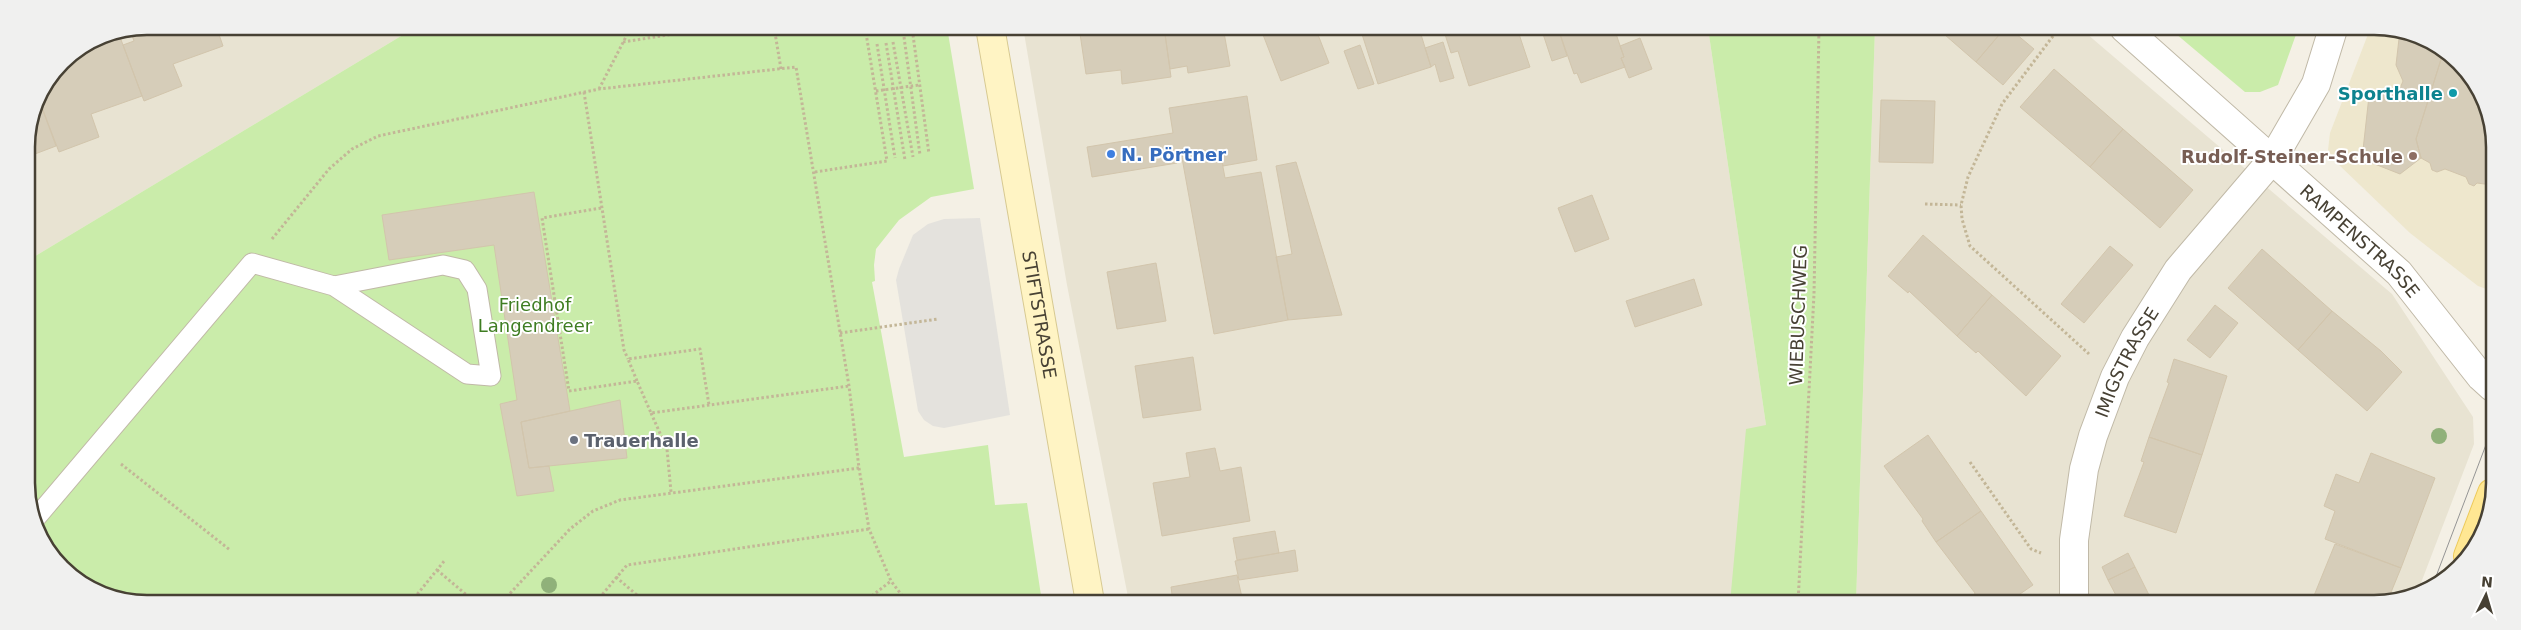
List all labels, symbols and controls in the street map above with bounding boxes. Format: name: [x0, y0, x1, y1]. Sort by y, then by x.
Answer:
place label: Sporthalle: [2338, 83, 2443, 104]
marker: Sporthalle: [2447, 87, 2459, 99]
place label: N. Pörtner: [1121, 144, 1226, 165]
place label: Rudolf-Steiner-Schule: [2181, 146, 2403, 167]
marker: N. Pörtner: [1105, 148, 1117, 160]
marker: Rudolf-Steiner-Schule: [2407, 150, 2419, 162]
street label: RAMPENSTRASSE: [2296, 180, 2424, 301]
street label: WIEBUSCHWEG: [1785, 244, 1811, 386]
street label: STIFTSTRASSE: [1019, 249, 1061, 380]
park label: Friedhof Langendreer: [478, 294, 593, 336]
street label: IMIGSTRASSE: [2090, 303, 2162, 420]
place label: Trauerhalle: [584, 430, 699, 451]
marker: Trauerhalle: [568, 434, 580, 446]
north arrow: [2461, 570, 2511, 620]
text: N: [2481, 574, 2494, 591]

